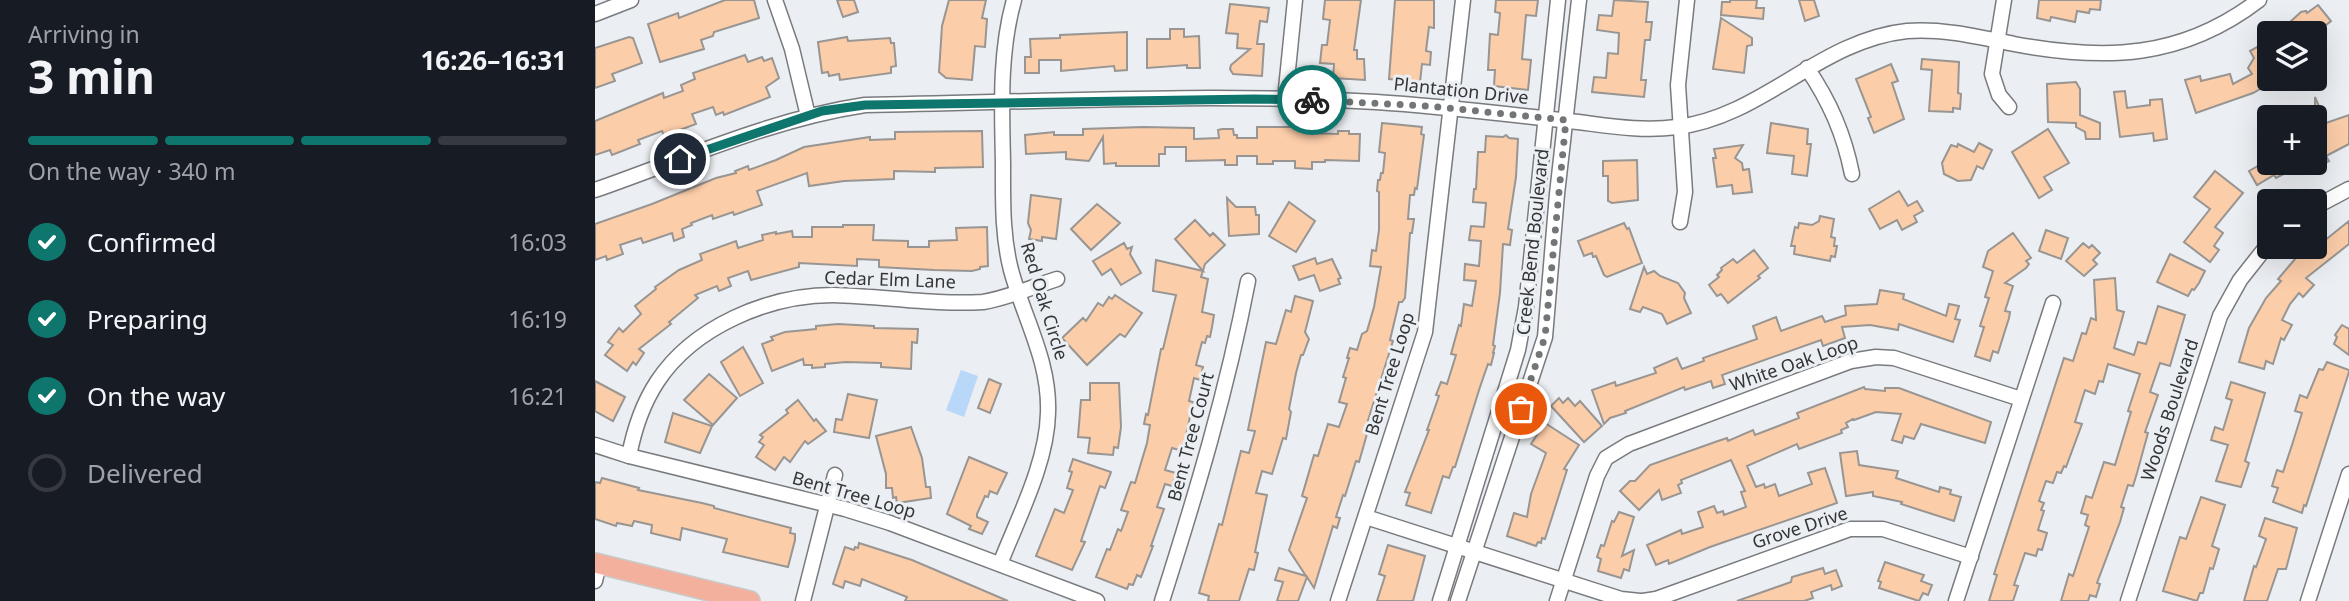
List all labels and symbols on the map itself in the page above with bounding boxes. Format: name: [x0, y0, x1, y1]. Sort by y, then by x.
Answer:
courier: [1277, 65, 1347, 135]
street label: Plantation Drive: [1392, 71, 1530, 109]
pin: [650, 129, 710, 189]
street label: Creek Bend Boulevard: [1510, 147, 1554, 336]
street label: Red Oak Circle: [1016, 239, 1074, 363]
street label: Cedar Elm Lane: [824, 265, 956, 293]
street label: Bent Tree Loop: [1359, 309, 1419, 438]
street label: White Oak Loop: [1726, 330, 1861, 396]
street label: Woods Boulevard: [2135, 336, 2203, 484]
street label: Bent Tree Court: [1161, 369, 1219, 504]
pin: [1491, 379, 1551, 439]
street label: Bent Tree Loop: [790, 465, 919, 523]
street label: Grove Drive: [1749, 500, 1851, 554]

